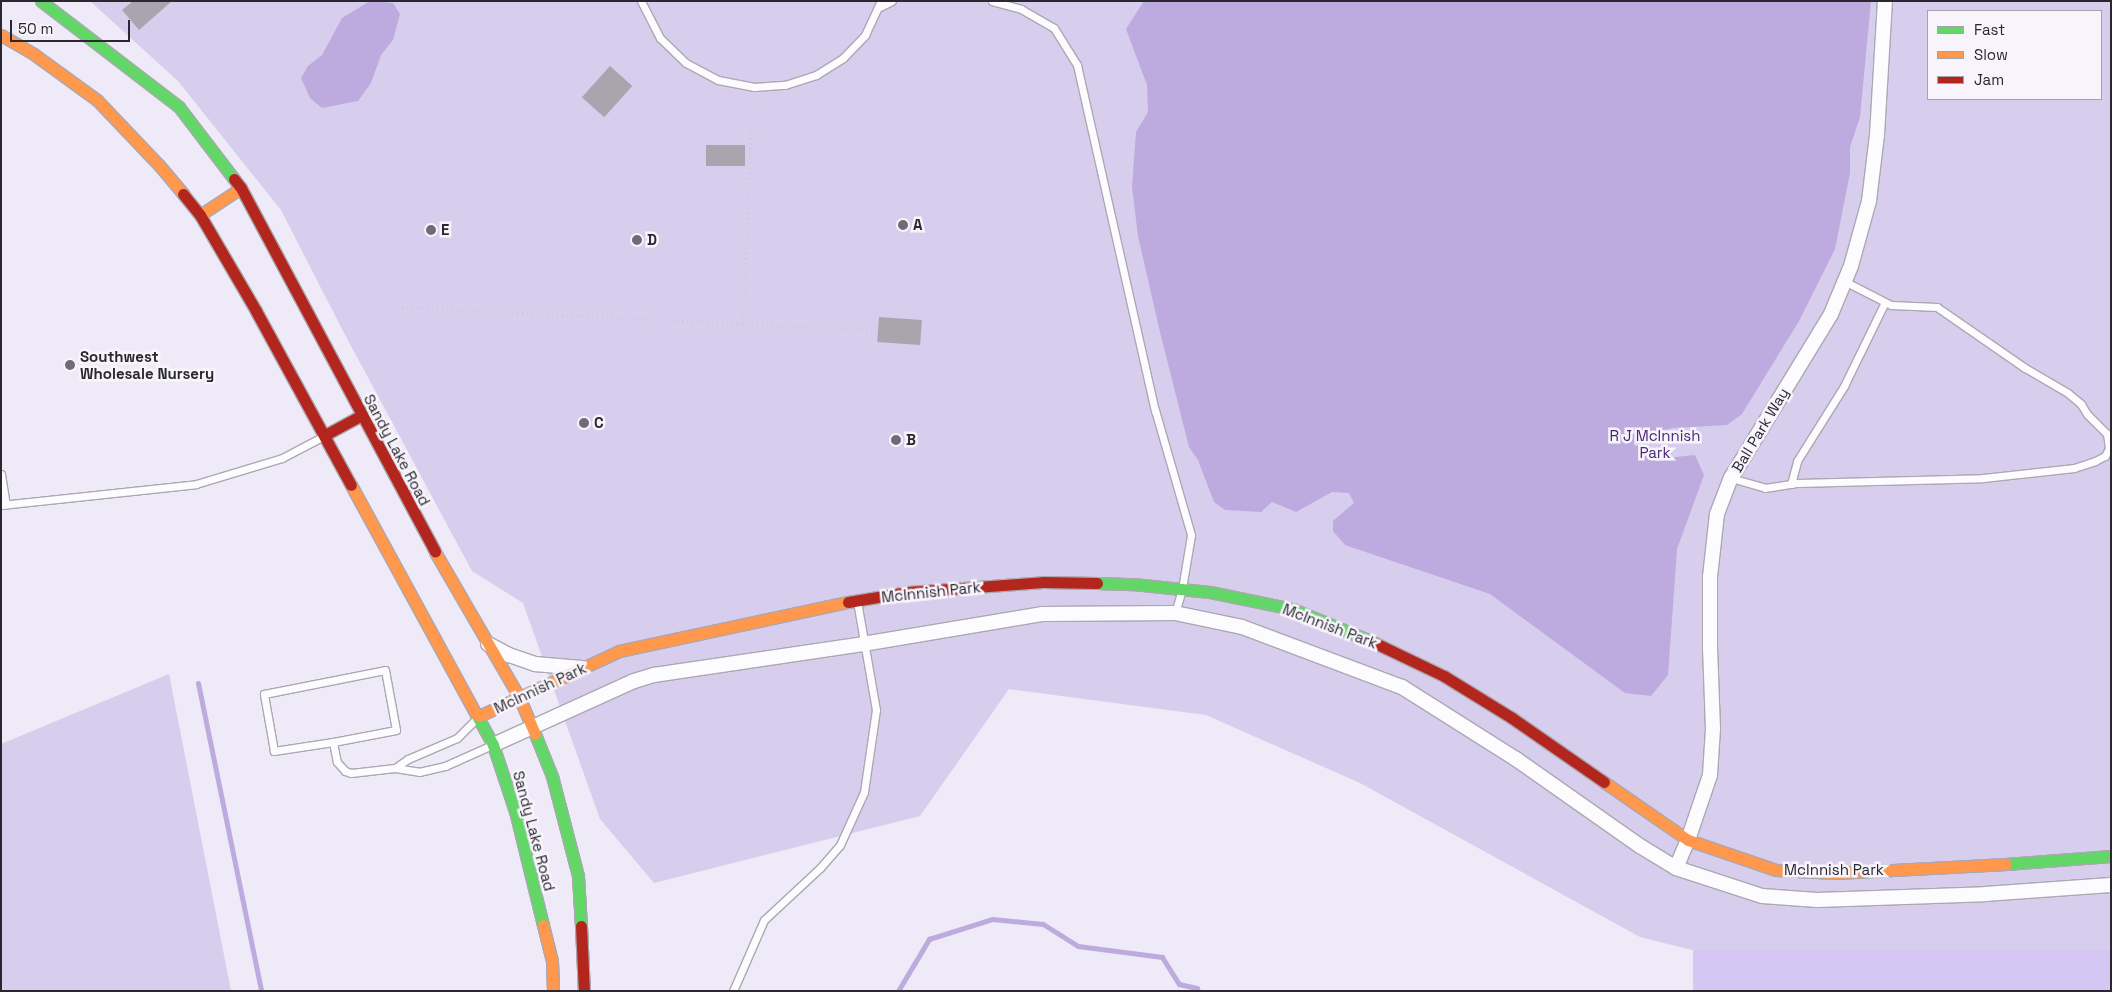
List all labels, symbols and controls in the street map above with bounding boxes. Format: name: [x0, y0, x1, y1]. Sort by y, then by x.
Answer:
scale bar: [12, 10, 132, 42]
legend: [1927, 10, 2102, 100]
text: 50 m: [18, 19, 53, 38]
text: Fast: [1974, 20, 2005, 39]
text: Slow: [1974, 45, 2008, 64]
text: Jam: [1974, 70, 2004, 89]
place label: A: [913, 216, 923, 234]
marker: A: [897, 219, 909, 231]
place label: E: [441, 221, 449, 239]
marker: E: [425, 224, 437, 236]
place label: D: [647, 231, 657, 249]
marker: D: [631, 234, 643, 246]
place label: Southwest Wholesale Nursery: [80, 347, 214, 382]
marker: Southwest Wholesale Nursery: [64, 359, 76, 371]
street label: Ball Park Way: [1728, 384, 1792, 476]
street label: Sandy Lake Road: [360, 391, 434, 509]
place label: C: [594, 414, 604, 432]
marker: C: [578, 417, 590, 429]
park label: R J McInnish Park: [1610, 426, 1700, 461]
place label: B: [906, 431, 916, 449]
marker: B: [890, 434, 902, 446]
street label: McInnish Park: [880, 578, 982, 606]
street label: McInnish Park: [1280, 600, 1380, 652]
street label: McInnish Park: [491, 659, 589, 717]
street label: Sandy Lake Road: [509, 769, 559, 893]
street label: McInnish Park: [1784, 861, 1884, 879]

